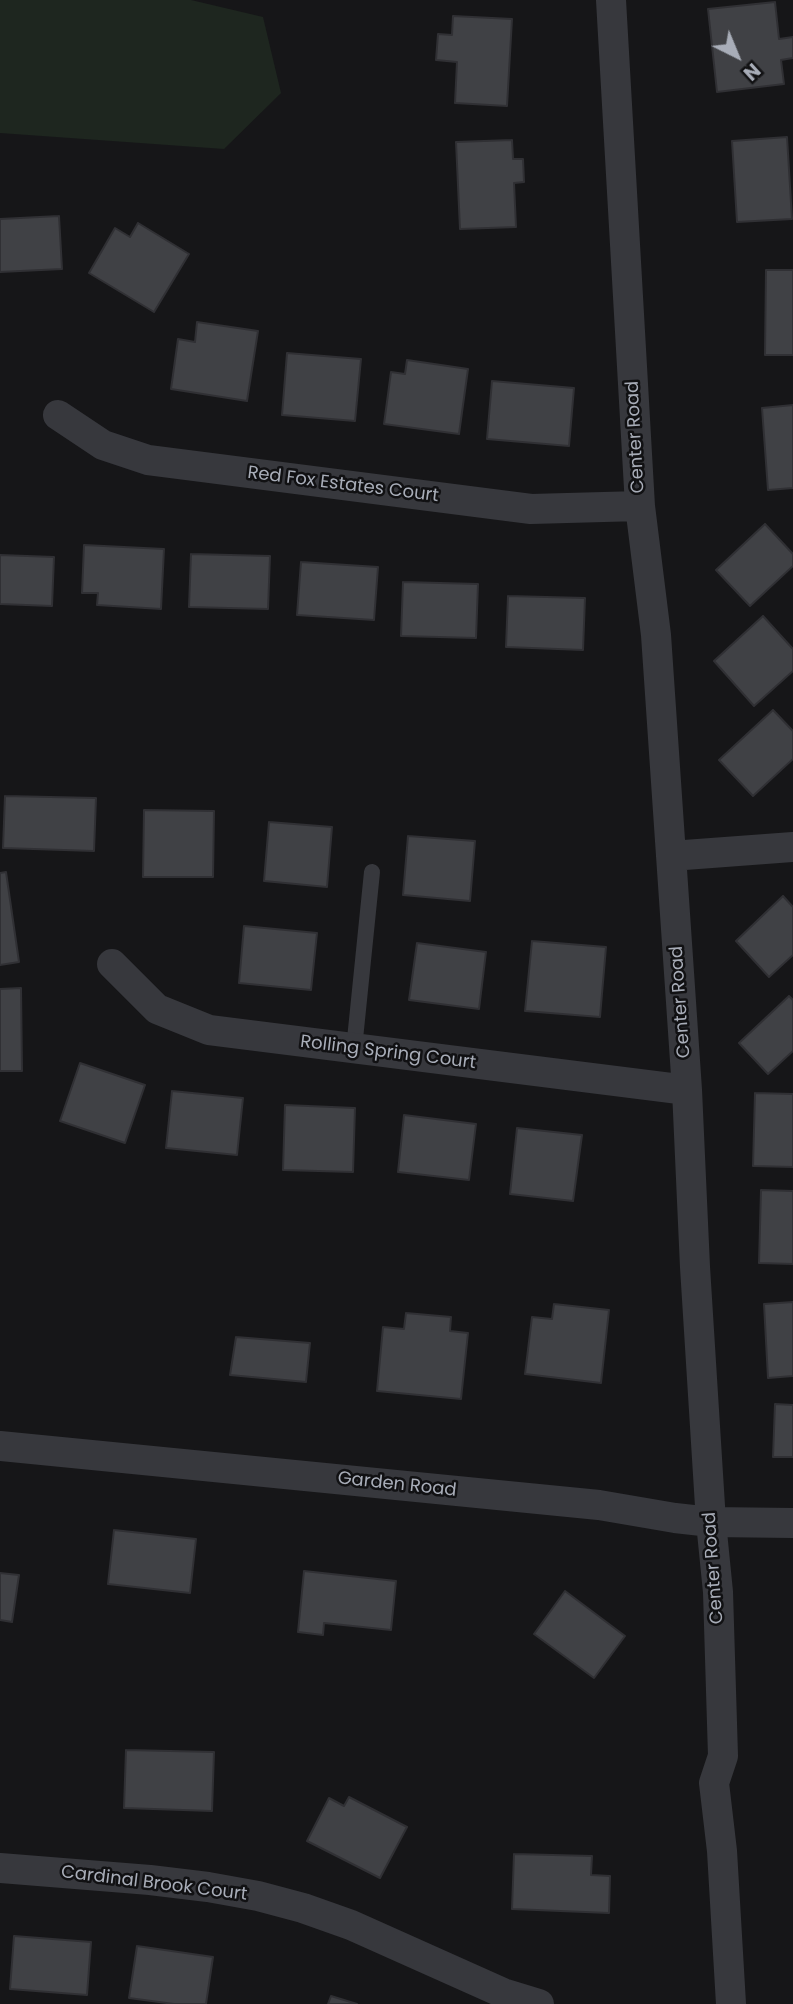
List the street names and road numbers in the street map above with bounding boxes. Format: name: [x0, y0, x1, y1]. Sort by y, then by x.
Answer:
street label: Center Road: [622, 380, 650, 494]
street label: Red Fox Estates Court: [246, 463, 440, 507]
street label: Center Road: [666, 945, 696, 1059]
street label: Rolling Spring Court: [299, 1032, 477, 1074]
street label: Garden Road: [337, 1468, 457, 1502]
street label: Center Road: [699, 1511, 729, 1625]
street label: Cardinal Brook Court: [60, 1862, 248, 1906]

